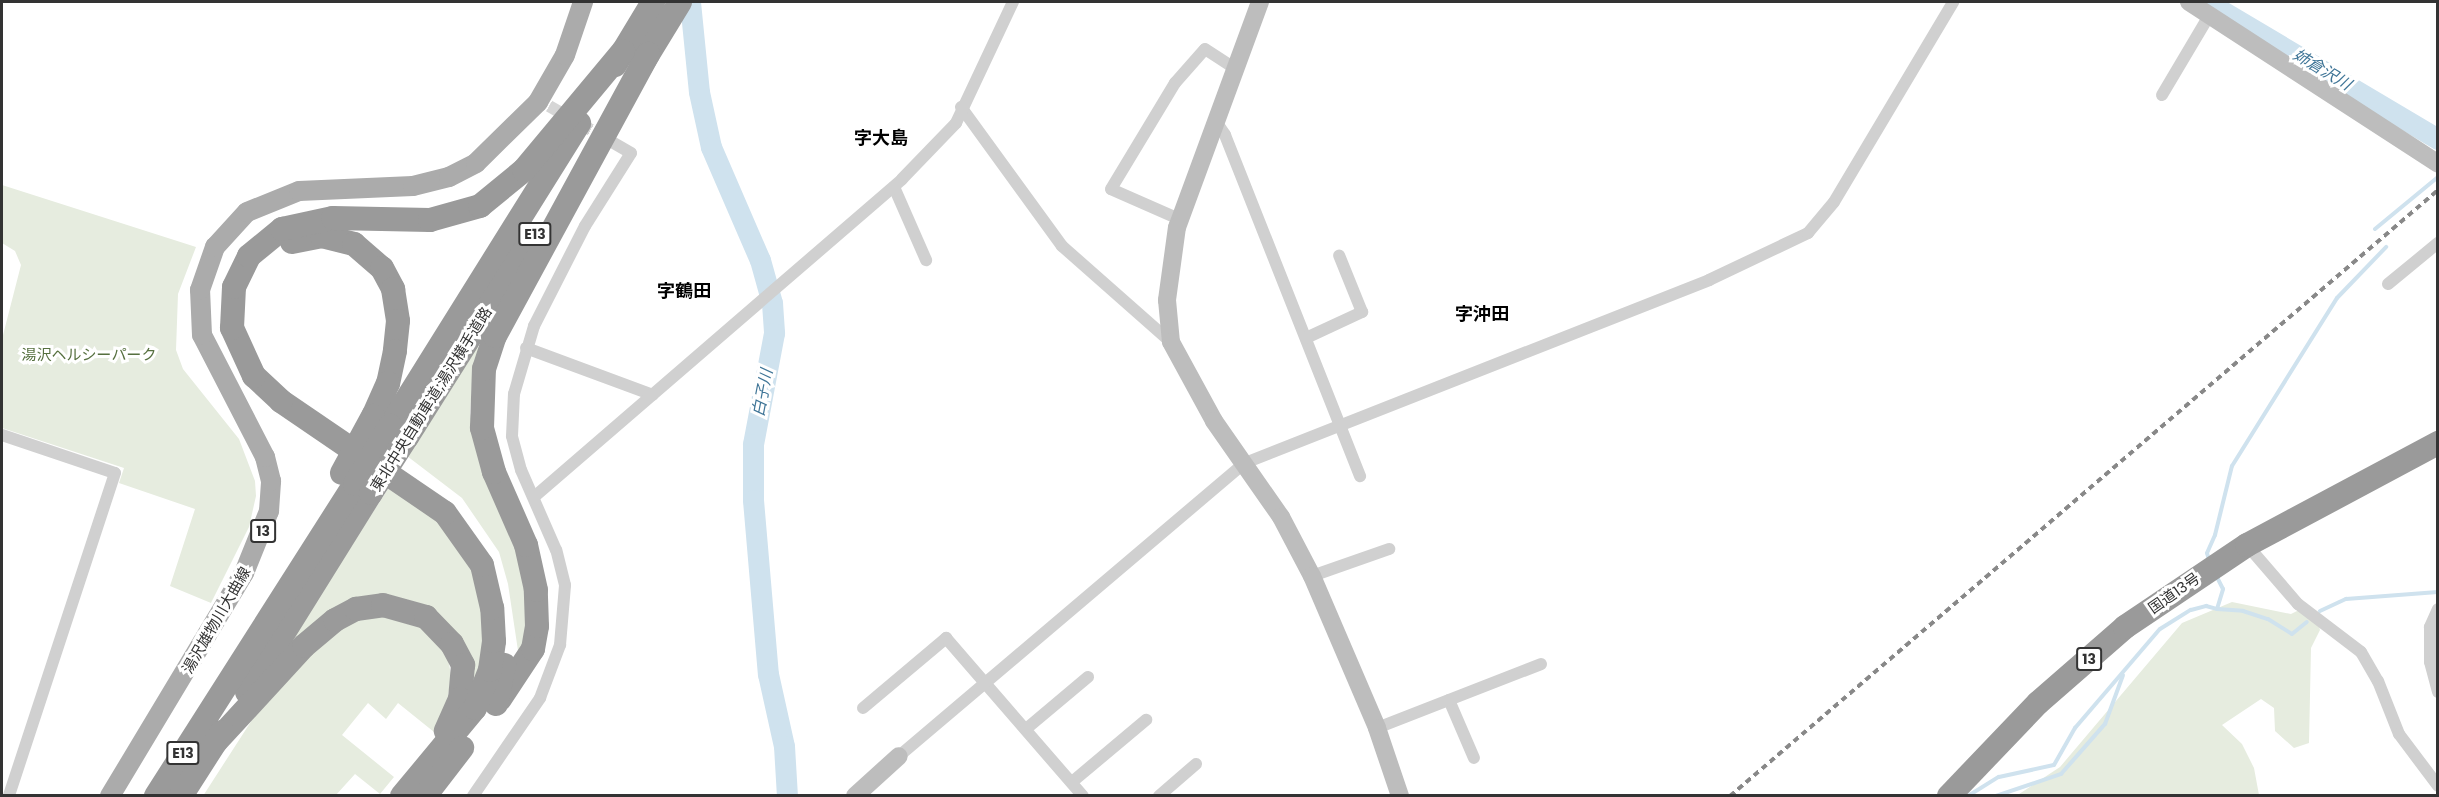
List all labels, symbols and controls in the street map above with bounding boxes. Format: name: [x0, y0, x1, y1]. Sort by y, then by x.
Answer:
water label: 姉倉沢川: [2290, 45, 2354, 95]
district label: 字大島: [854, 127, 908, 149]
road number: E13: [517, 223, 553, 245]
district label: 字鶴田: [657, 280, 711, 302]
district label: 字沖田: [1455, 303, 1509, 325]
street label: 東北中央自動車道;湯沢横手道路: [367, 304, 495, 494]
park label: 湯沢ヘルシーパーク: [22, 346, 156, 364]
water label: 白子川: [749, 368, 777, 418]
road number: 13: [250, 520, 276, 542]
street label: 湯沢雄物川大曲線: [178, 564, 254, 676]
street label: 国道13号: [2145, 569, 2203, 617]
road number: 13: [2076, 648, 2102, 670]
road number: E13: [165, 742, 201, 764]

